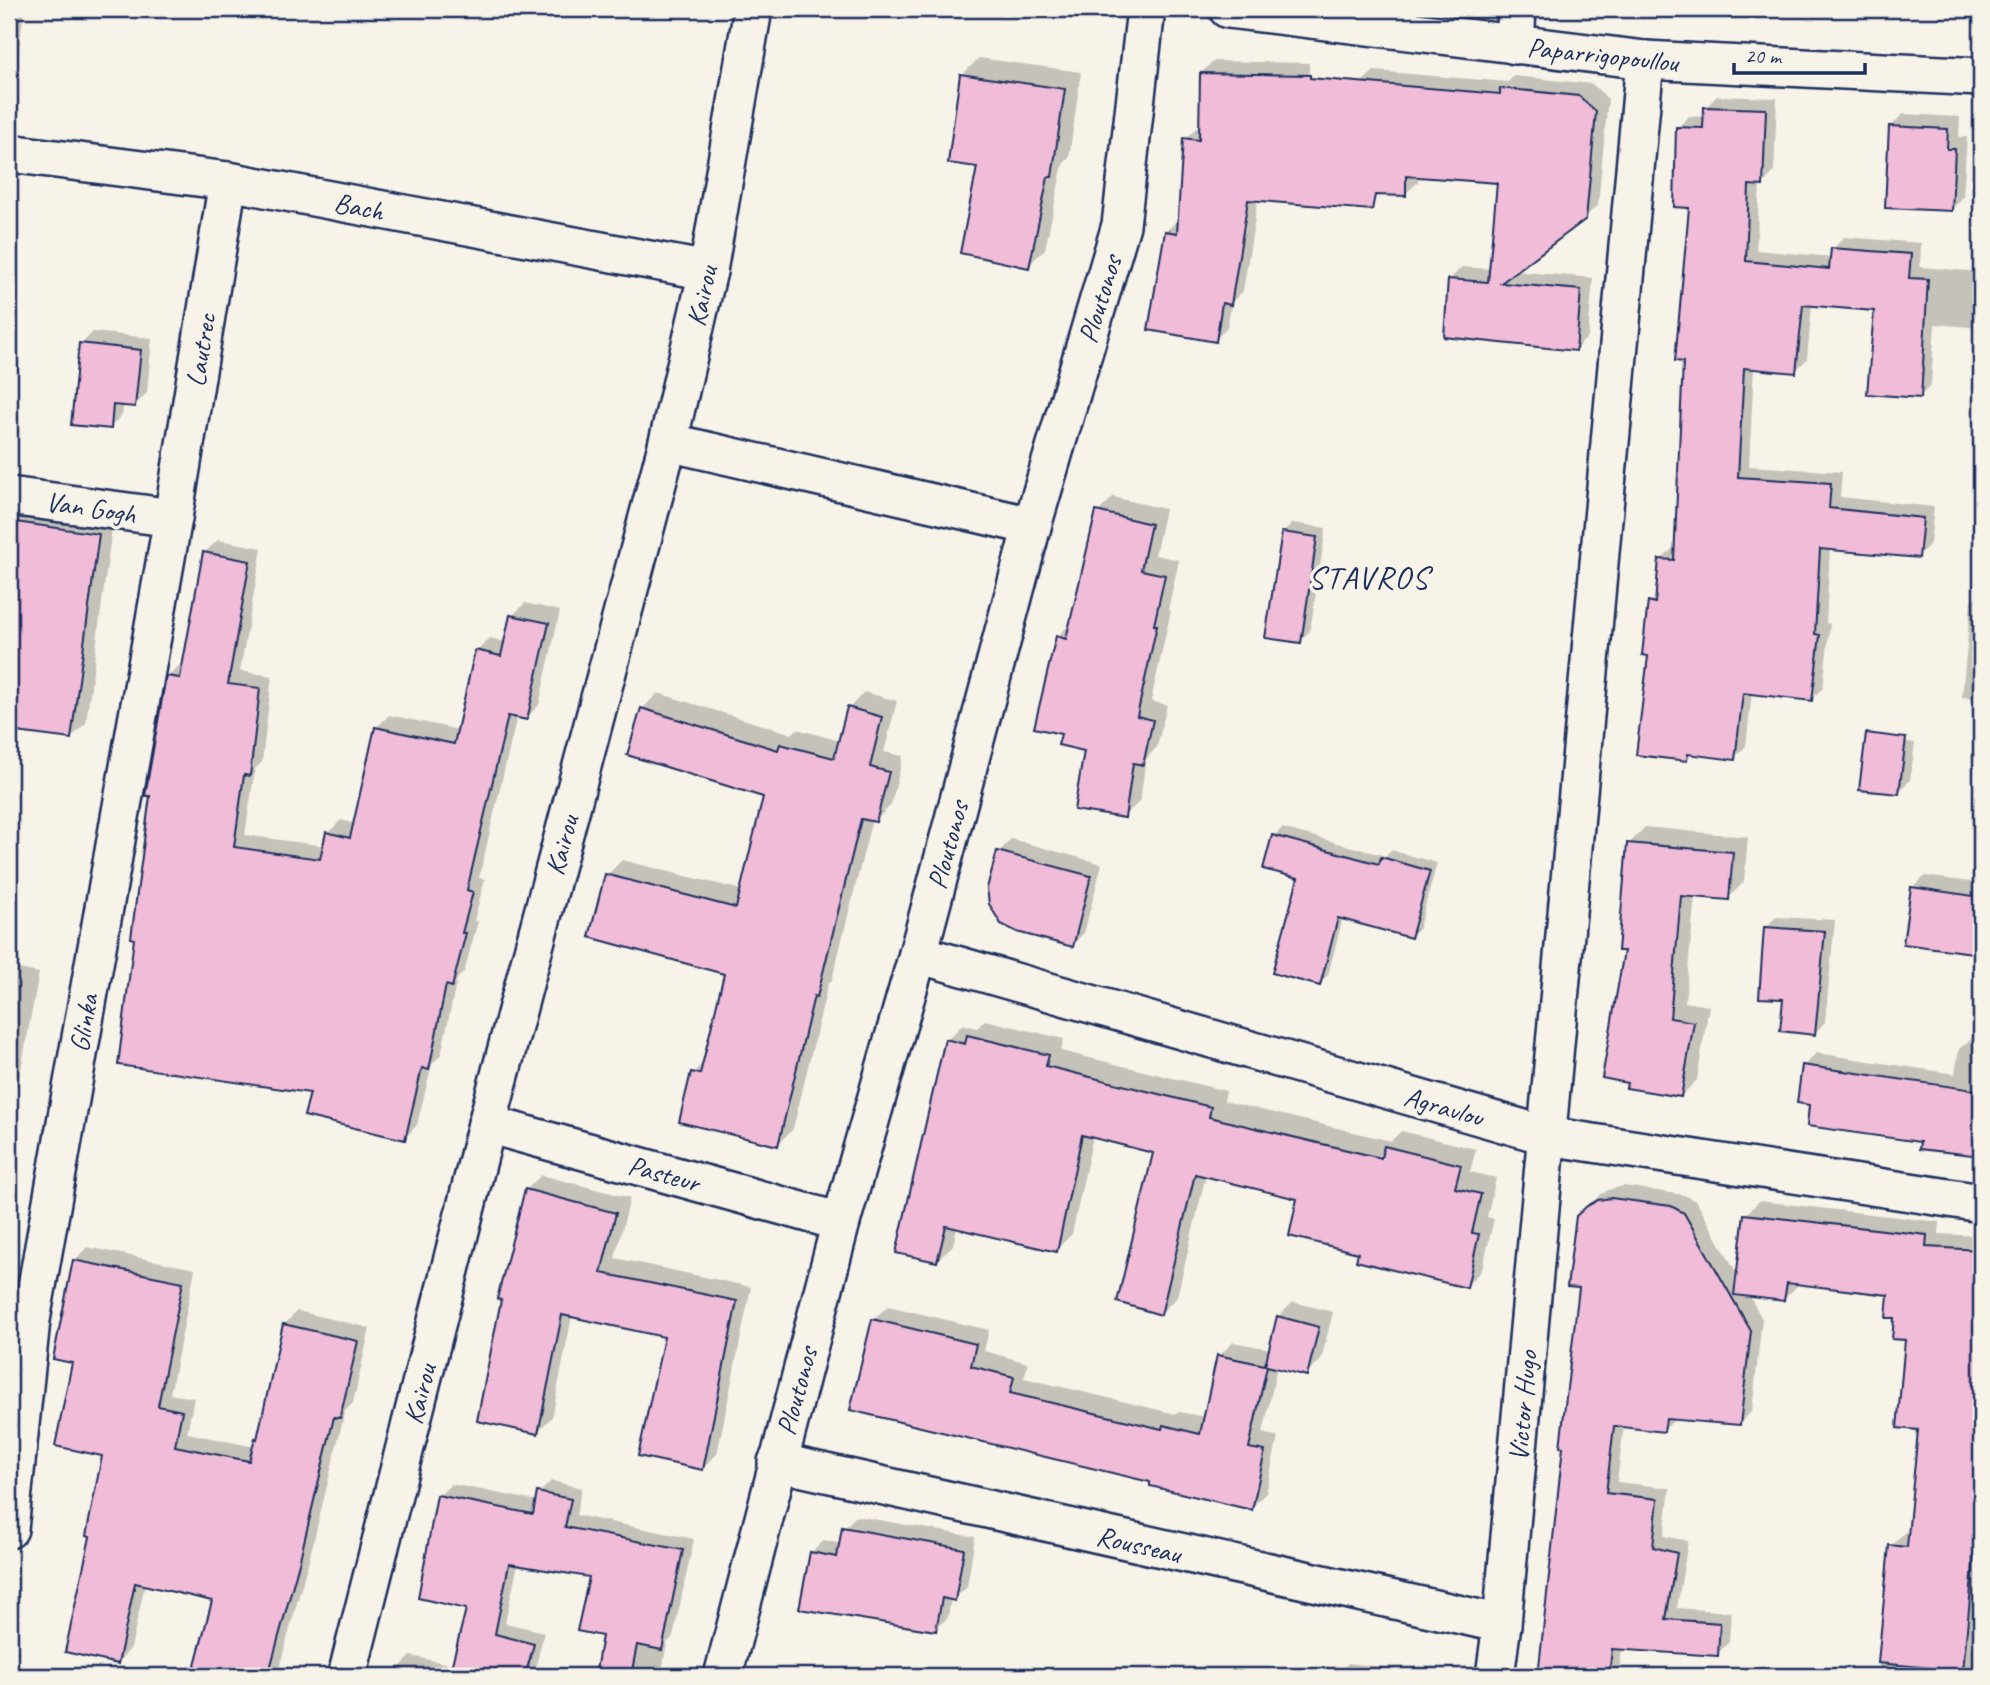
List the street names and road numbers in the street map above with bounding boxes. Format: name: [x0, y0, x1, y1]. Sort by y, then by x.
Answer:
street label: Paparrigopoullou: [1526, 29, 1682, 80]
street label: Bach: [331, 185, 388, 229]
street label: Ploutonos: [1070, 249, 1130, 347]
street label: Kairou: [678, 261, 725, 329]
street label: Lautrec: [177, 310, 224, 389]
street label: Van Gogh: [44, 484, 138, 531]
street label: Ploutonos: [919, 795, 977, 893]
street label: Kairou: [537, 810, 587, 879]
street label: Glinka: [61, 990, 106, 1055]
street label: Agravlou: [1400, 1079, 1489, 1135]
street label: Pasteur: [624, 1147, 705, 1200]
street label: Ploutonos: [768, 1341, 826, 1439]
street label: Victor Hugo: [1500, 1347, 1545, 1463]
street label: Kairou: [395, 1359, 444, 1428]
street label: Rousseau: [1093, 1518, 1186, 1572]

